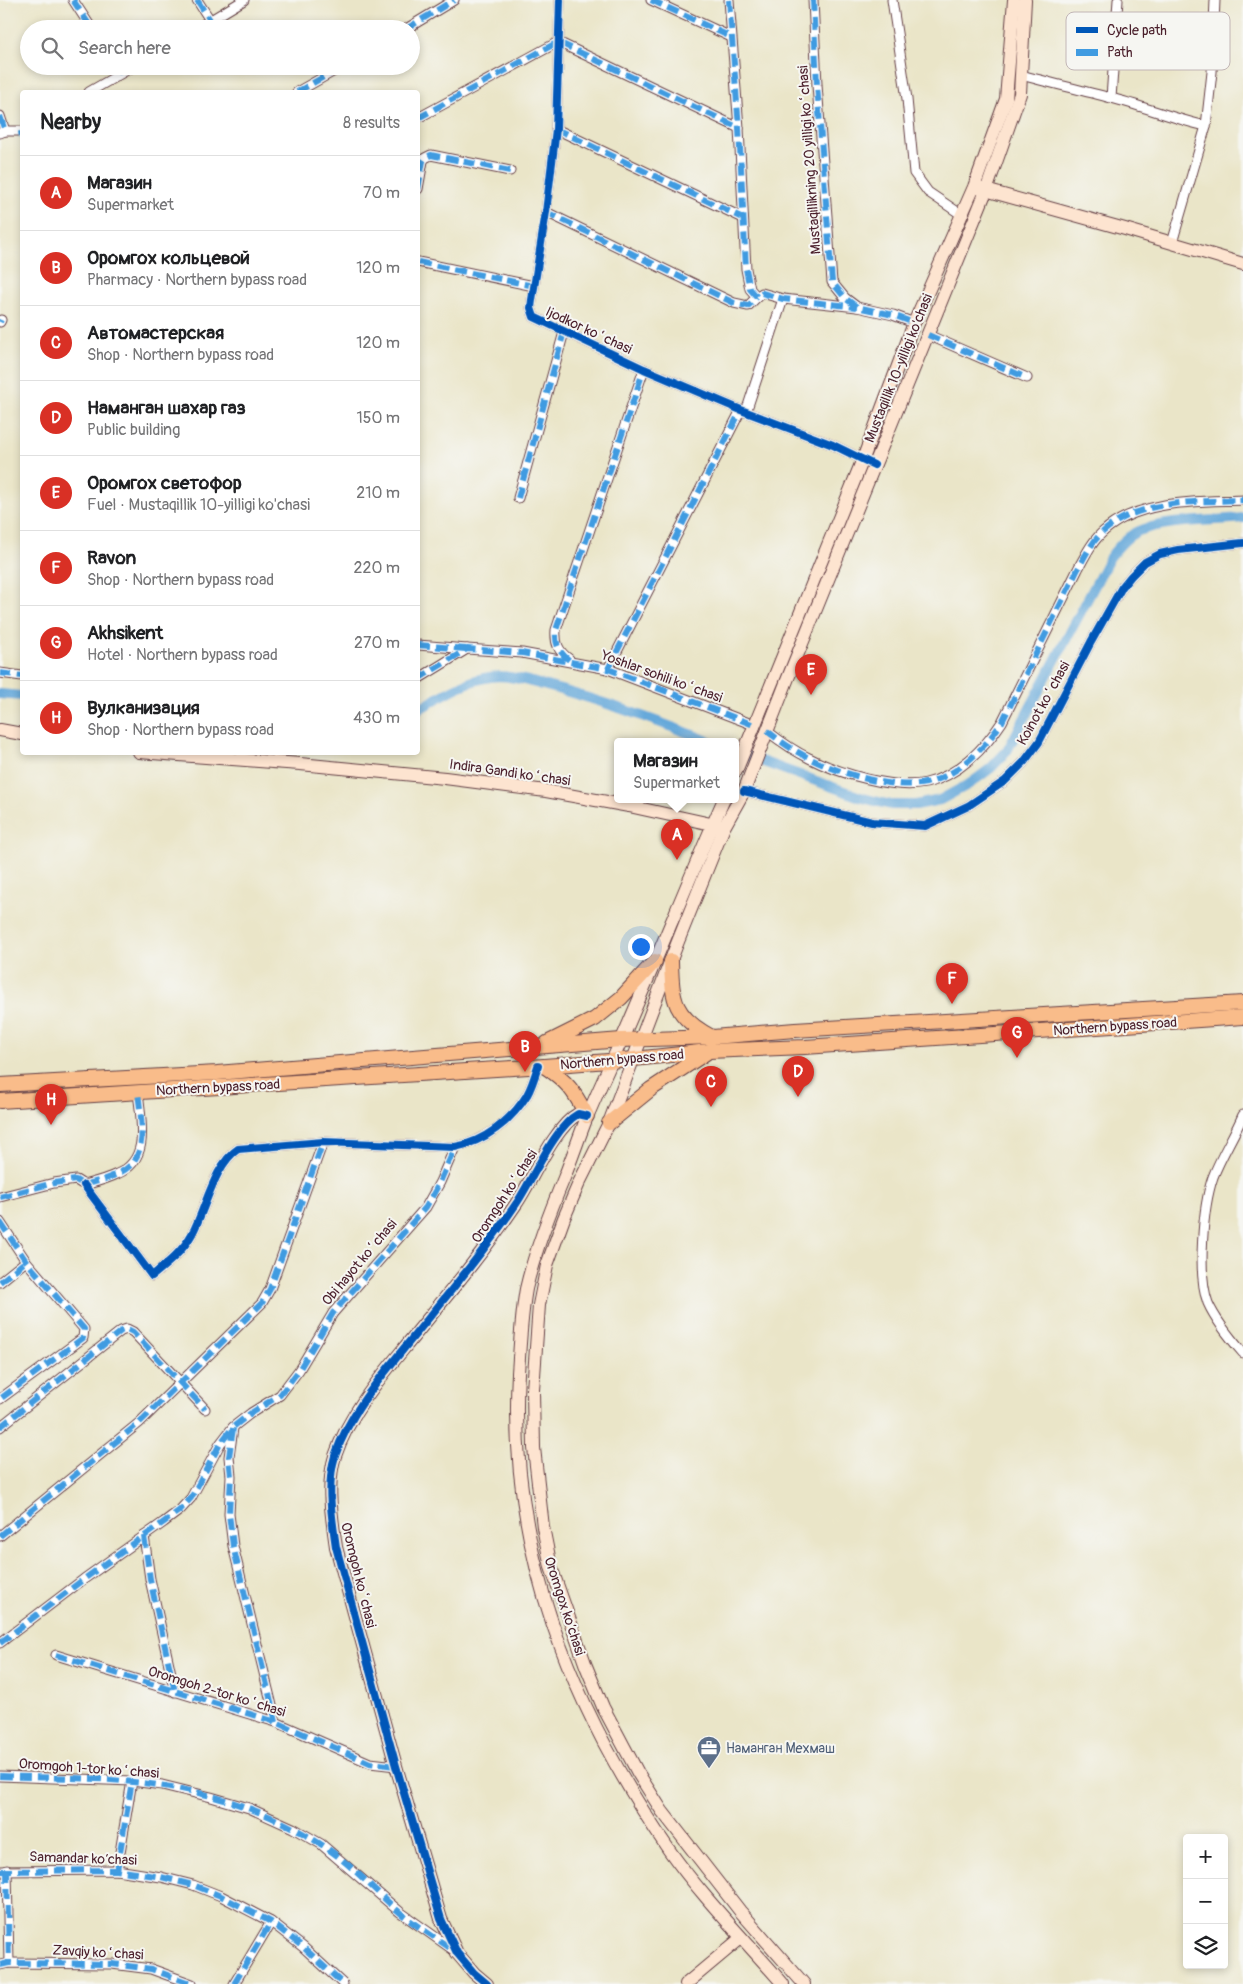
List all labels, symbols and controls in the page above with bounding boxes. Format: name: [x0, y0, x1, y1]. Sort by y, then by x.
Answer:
legend: [1066, 12, 1230, 70]
search box: [20, 20, 420, 75]
text: Cycle path: [1107, 22, 1167, 39]
icon: search: [38, 34, 66, 62]
text: Search here: [78, 36, 171, 60]
text: Path: [1107, 44, 1132, 61]
street label: Mustaqillikning 20 yilligi koʻchasi: [794, 65, 825, 255]
text: Nearby: [40, 109, 101, 136]
text: 8 results: [343, 113, 400, 133]
text: Магазин: [87, 171, 152, 195]
text: A: [51, 183, 61, 203]
text: 70 m: [363, 183, 400, 203]
text: Supermarket: [87, 195, 174, 215]
text: Оромгох кольцевой: [87, 246, 250, 270]
text: B: [51, 258, 61, 278]
text: 120 m: [356, 258, 400, 278]
text: Pharmacy · Northern bypass road: [87, 270, 307, 290]
street label: Mustaqillik 10-yilligi ko'chasi: [861, 291, 936, 445]
street label: Ijodkor koʻchasi: [543, 303, 635, 358]
text: Автомастерская: [87, 321, 224, 345]
text: C: [51, 333, 61, 353]
text: 120 m: [356, 333, 400, 353]
text: Shop · Northern bypass road: [87, 345, 274, 365]
text: Наманган шахар газ: [87, 396, 246, 420]
text: D: [51, 408, 61, 428]
text: 150 m: [356, 408, 400, 428]
text: Public building: [87, 420, 180, 440]
text: Оромгох светофор: [87, 471, 242, 495]
text: E: [52, 483, 60, 503]
text: 210 m: [356, 483, 400, 503]
text: Fuel · Mustaqillik 10-yilligi ko'chasi: [87, 495, 310, 515]
text: Ravon: [87, 546, 136, 570]
text: F: [51, 558, 61, 578]
text: 220 m: [354, 558, 400, 578]
text: Shop · Northern bypass road: [87, 570, 274, 590]
text: Akhsikent: [87, 621, 163, 645]
text: G: [51, 633, 61, 653]
text: 270 m: [354, 633, 400, 653]
text: Hotel · Northern bypass road: [87, 645, 278, 665]
street label: Yoshlar sohili koʻchasi: [598, 646, 725, 706]
pin: E: [795, 654, 827, 695]
street label: Koinot koʻchasi: [1013, 658, 1074, 748]
text: Вулканизация: [87, 696, 200, 720]
text: H: [51, 708, 61, 728]
text: 430 m: [353, 708, 400, 728]
text: Shop · Northern bypass road: [87, 720, 274, 740]
popup: [614, 738, 739, 803]
text: Магазин: [633, 749, 698, 773]
street label: Indira Gandi koʻchasi: [448, 756, 572, 789]
text: Supermarket: [633, 773, 720, 793]
pin: A: [661, 819, 693, 860]
your location: [628, 934, 654, 960]
pin: F: [936, 963, 968, 1004]
street label: Northern bypass road: [1052, 1014, 1178, 1039]
pin: G: [1001, 1017, 1033, 1058]
pin: B: [509, 1031, 541, 1072]
street label: Northern bypass road: [559, 1046, 685, 1073]
pin: D: [782, 1056, 814, 1097]
pin: C: [695, 1066, 727, 1107]
street label: Northern bypass road: [156, 1076, 281, 1099]
pin: H: [35, 1084, 67, 1125]
street label: Oromgoh koʻchasi: [468, 1146, 541, 1246]
street label: Obi hayot koʻchasi: [318, 1215, 401, 1309]
street label: Oromgoh koʻchasi: [337, 1521, 380, 1630]
street label: Oromgox ko‘chasi: [541, 1555, 589, 1658]
street label: Oromgoh 2-tor koʻchasi: [146, 1662, 288, 1721]
office icon: Наманган Мехмаш: [696, 1735, 722, 1769]
place label: Наманган Мехмаш: [726, 1740, 835, 1757]
street label: Oromgoh 1-tor koʻchasi: [18, 1755, 160, 1782]
map controls: [1183, 1834, 1228, 1969]
button: +: [1183, 1834, 1228, 1879]
street label: Samandar ko‘chasi: [29, 1848, 138, 1869]
button: −: [1183, 1879, 1228, 1924]
button: layers: [1183, 1924, 1228, 1969]
street label: Zavqiy koʻchasi: [52, 1942, 144, 1963]

